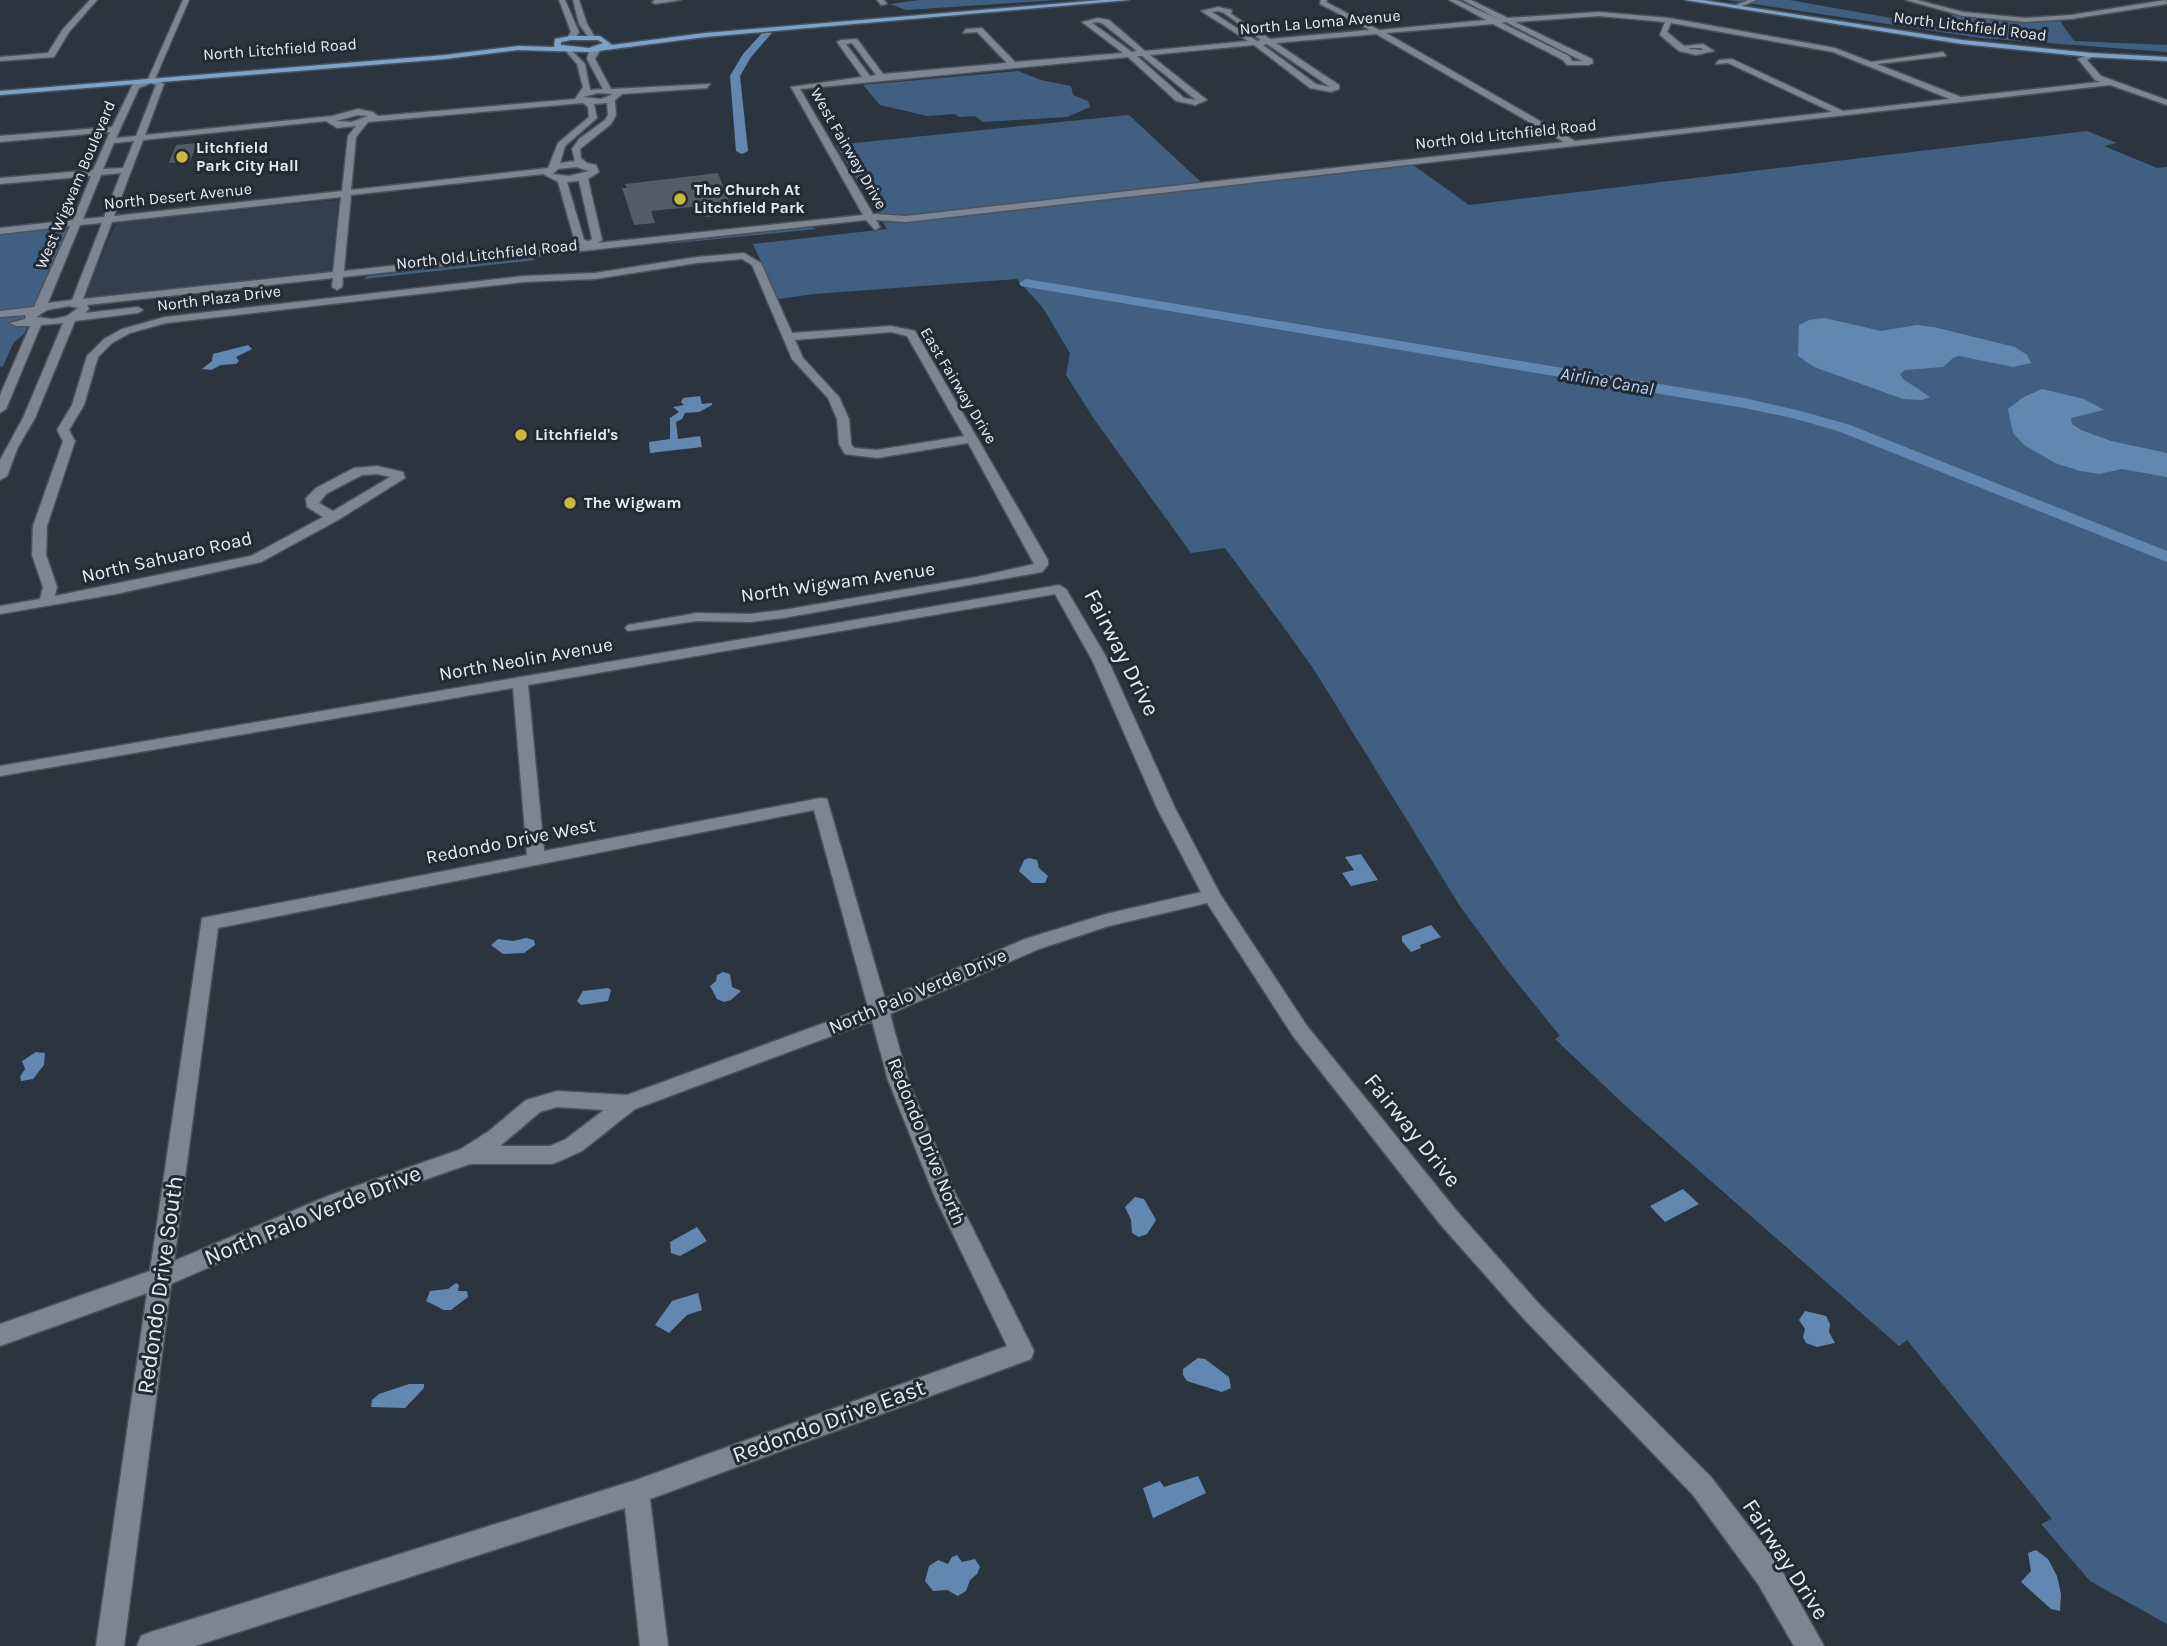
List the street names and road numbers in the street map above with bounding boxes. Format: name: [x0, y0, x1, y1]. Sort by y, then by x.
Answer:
street label: North La Loma Avenue: [1239, 6, 1401, 40]
street label: North Litchfield Road: [1892, 8, 2048, 46]
street label: North Litchfield Road: [202, 35, 358, 65]
street label: West Fairway Drive: [806, 85, 890, 213]
street label: West Wigwam Boulevard: [32, 98, 120, 272]
street label: North Old Litchfield Road: [1414, 116, 1598, 154]
street label: North Desert Avenue: [103, 180, 253, 214]
street label: North Old Litchfield Road: [395, 236, 579, 274]
street label: North Plaza Drive: [156, 282, 282, 316]
street label: East Fairway Drive: [916, 324, 1000, 448]
street label: North Sahuaro Road: [80, 527, 254, 589]
street label: North Wigwam Avenue: [739, 558, 937, 608]
street label: Fairway Drive: [1077, 585, 1165, 721]
street label: North Neolin Avenue: [437, 633, 615, 687]
street label: Redondo Drive West: [424, 814, 598, 870]
street label: North Palo Verde Drive: [826, 944, 1010, 1040]
street label: Redondo Drive North: [882, 1055, 970, 1229]
street label: Fairway Drive: [1358, 1068, 1466, 1194]
street label: North Palo Verde Drive: [201, 1160, 425, 1272]
street label: Redondo Drive South: [132, 1174, 190, 1396]
street label: Redondo Drive East: [729, 1374, 929, 1470]
street label: Fairway Drive: [1736, 1494, 1834, 1626]

